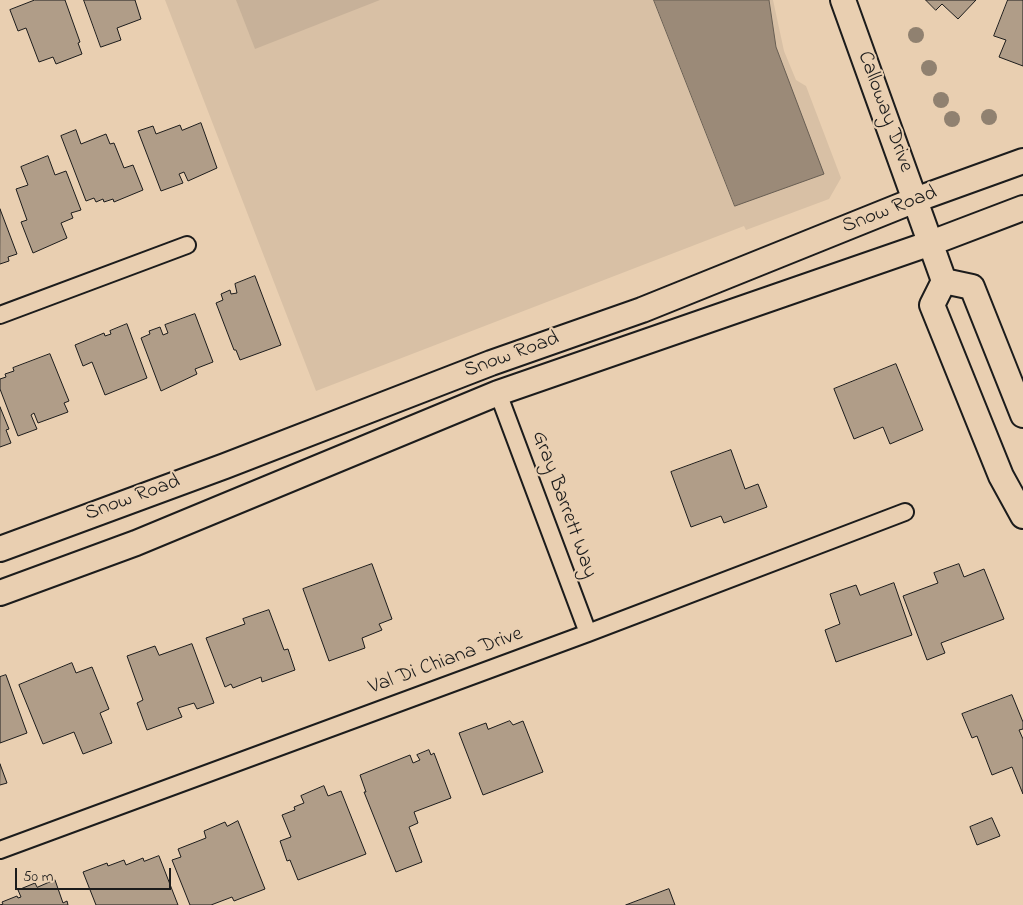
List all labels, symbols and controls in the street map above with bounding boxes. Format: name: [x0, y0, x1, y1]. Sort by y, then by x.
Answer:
street label: Calloway Drive: [850, 48, 918, 176]
street label: Snow Road: [839, 181, 941, 241]
street label: Snow Road: [461, 327, 563, 385]
street label: Gray Barrett Way: [525, 428, 601, 582]
street label: Snow Road: [82, 470, 184, 528]
street label: Val Di Chiana Drive: [366, 622, 526, 702]
scale bar: [18, 858, 174, 890]
text: 50 m: [23, 866, 53, 888]

